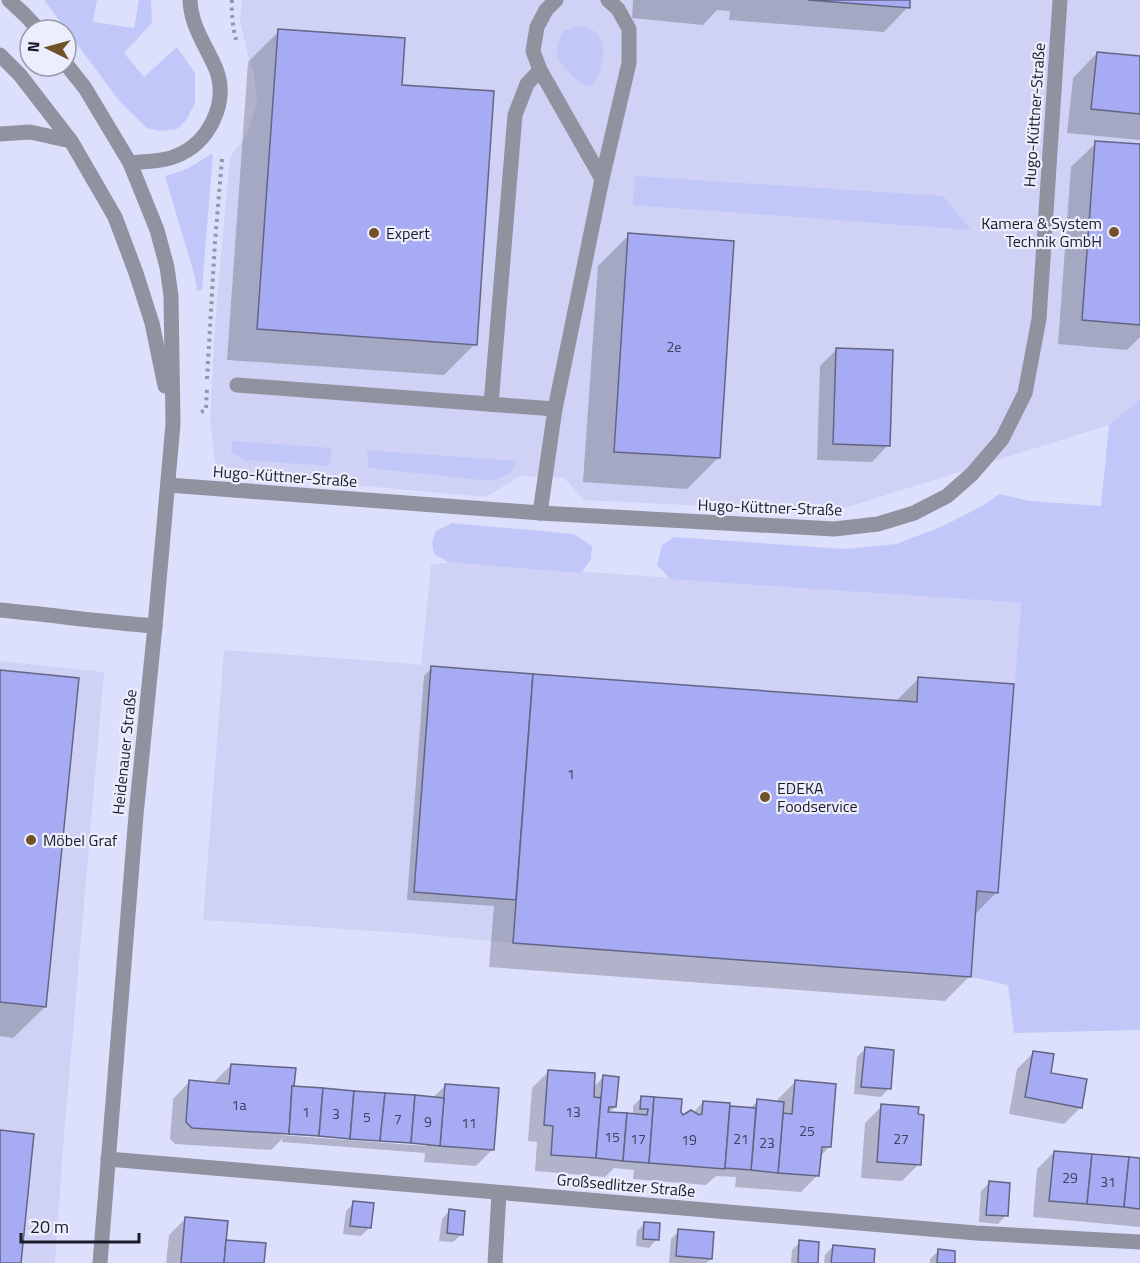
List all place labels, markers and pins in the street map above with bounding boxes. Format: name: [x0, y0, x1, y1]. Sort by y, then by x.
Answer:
place label: Kamera & System Technik GmbH: [981, 211, 1102, 253]
place label: Expert: [386, 221, 430, 245]
marker: Kamera & System Technik GmbH: [1107, 225, 1121, 239]
marker: Expert: [367, 226, 381, 240]
place label: EDEKA Foodservice: [777, 776, 858, 818]
marker: EDEKA Foodservice: [758, 790, 772, 804]
place label: Möbel Graf: [43, 828, 118, 852]
marker: Möbel Graf: [24, 833, 38, 847]

